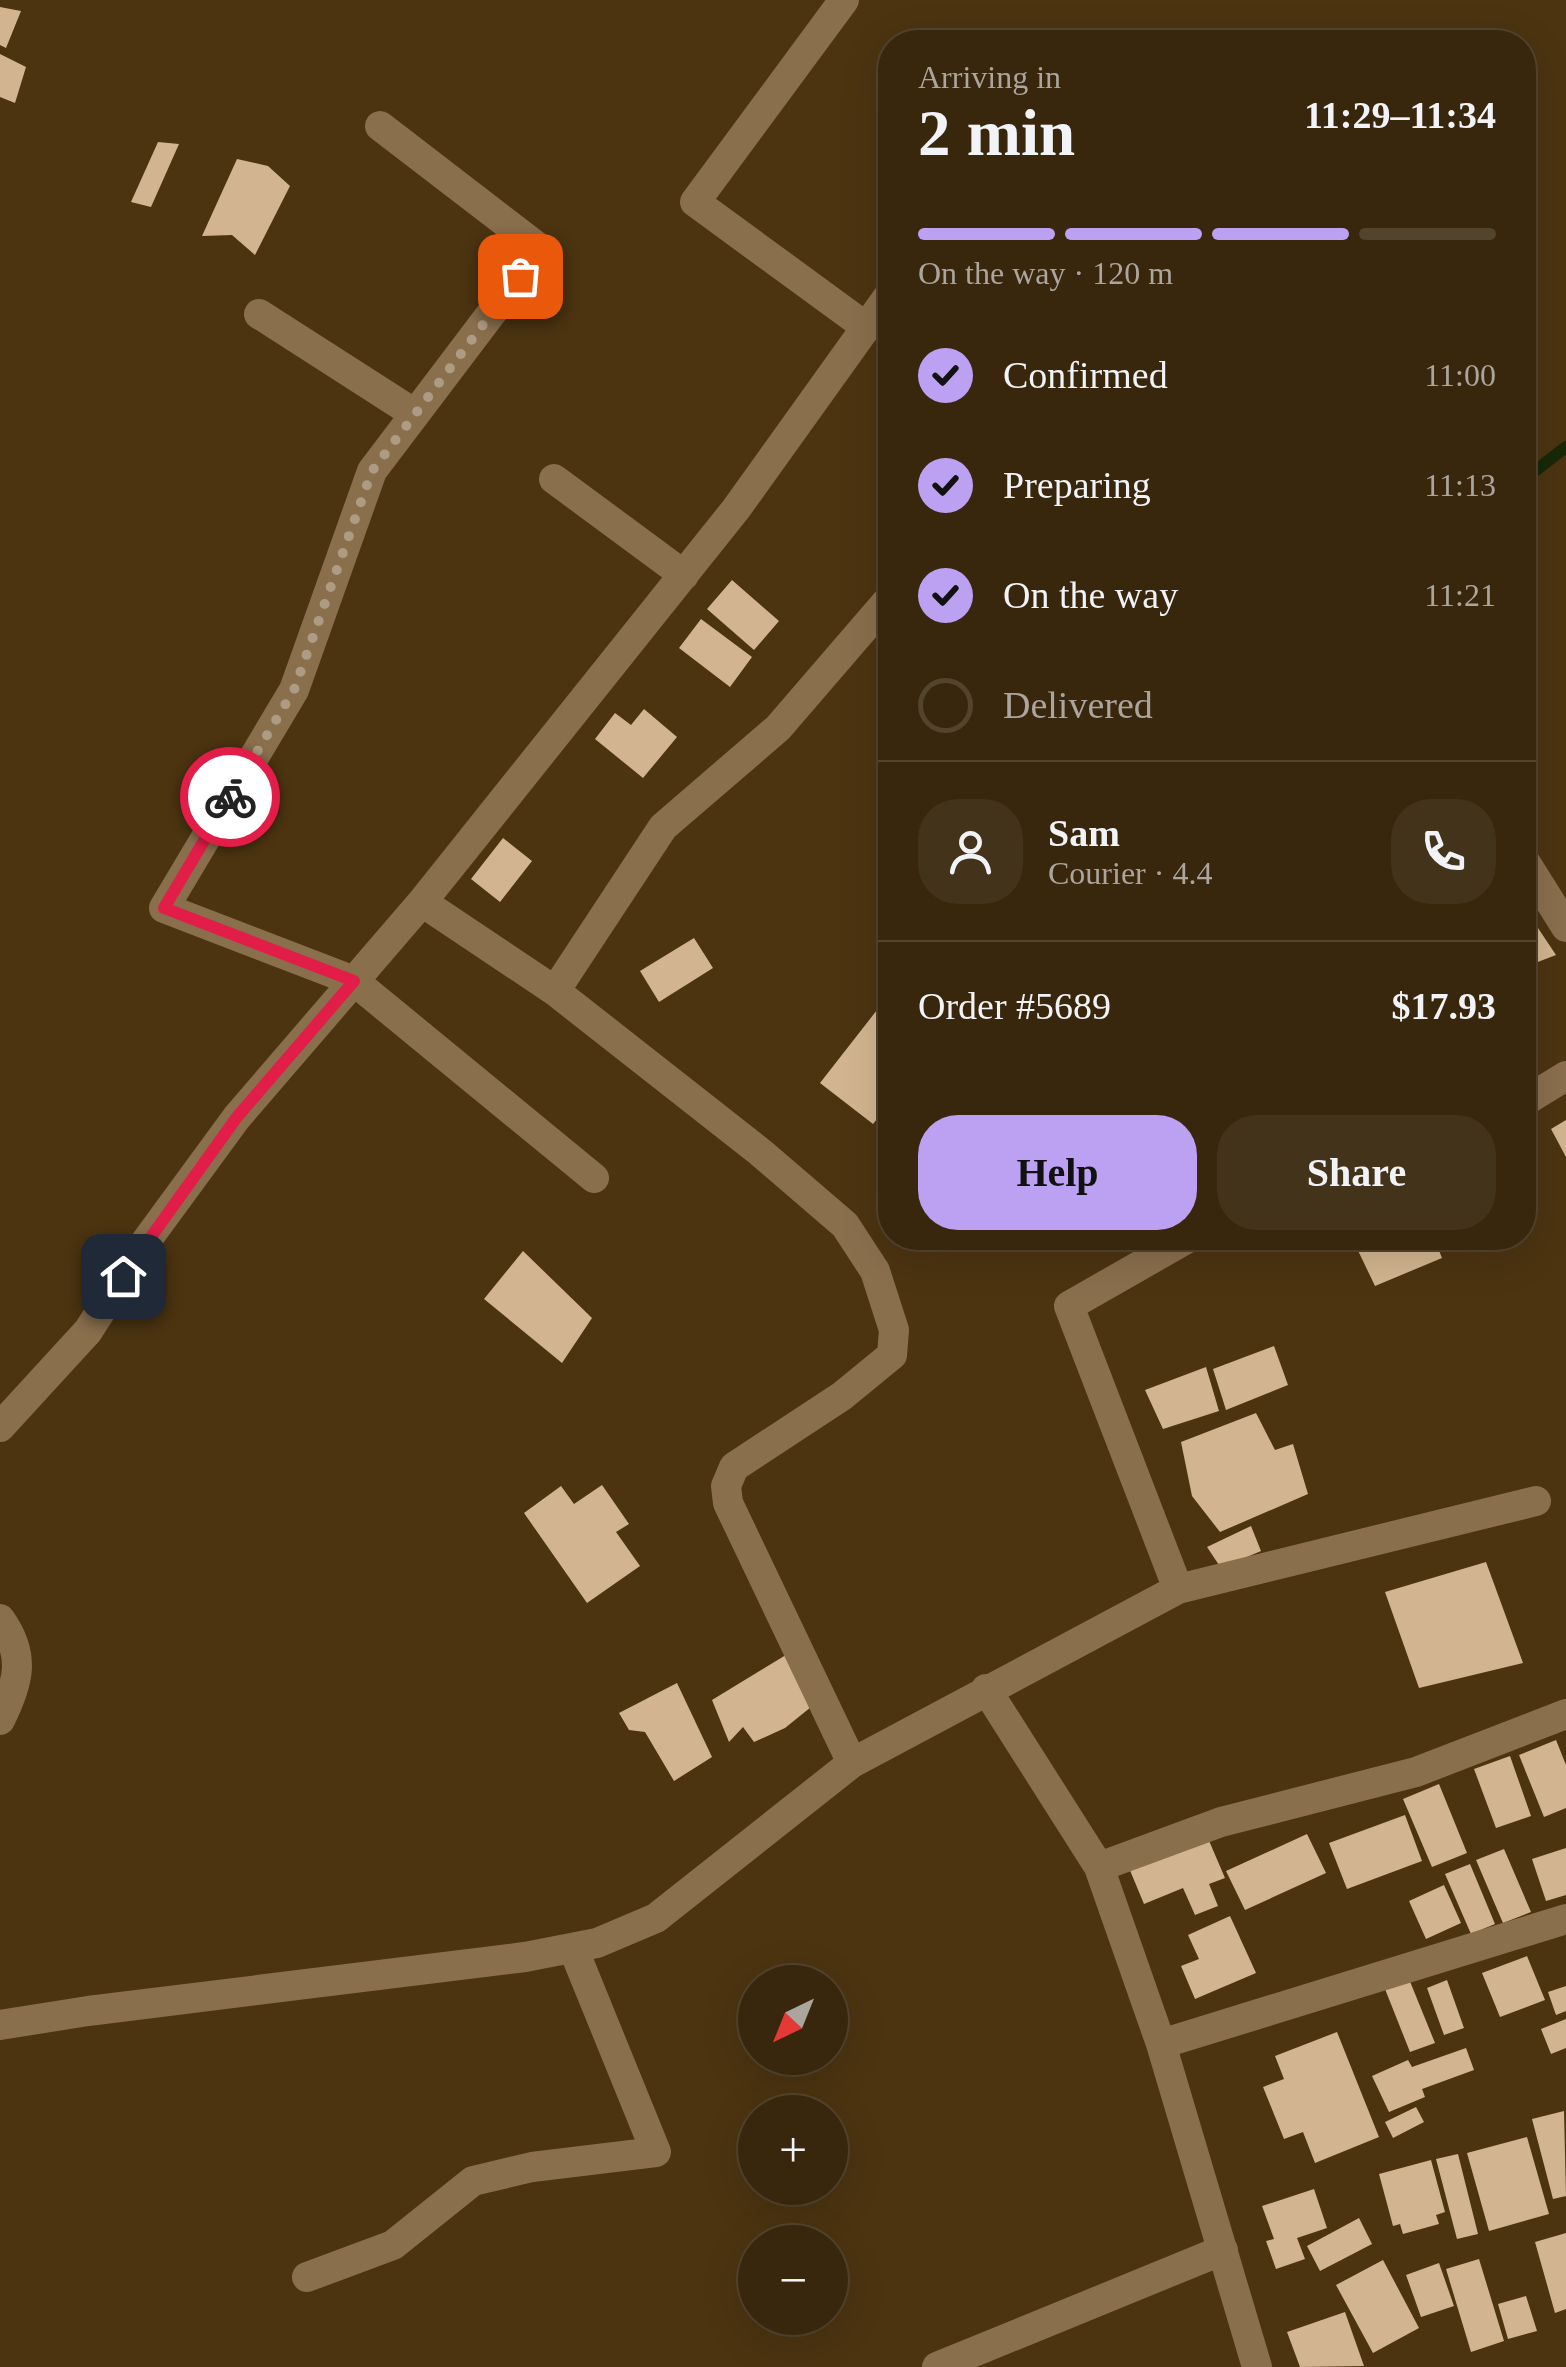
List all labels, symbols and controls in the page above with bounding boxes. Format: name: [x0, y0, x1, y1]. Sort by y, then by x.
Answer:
text: Arriving in: [918, 59, 1061, 95]
text: 11:29–11:34: [1304, 94, 1496, 136]
text: 2 min: [918, 97, 1075, 169]
pin: [478, 234, 563, 319]
icon: bag: [493, 249, 548, 304]
text: On the way · 120 m: [918, 255, 1173, 291]
icon: check: [918, 348, 973, 403]
text: Confirmed: [1003, 354, 1168, 396]
text: 11:00: [1424, 357, 1496, 393]
icon: check: [918, 458, 973, 513]
text: Preparing: [1003, 464, 1151, 506]
text: 11:13: [1424, 467, 1496, 503]
icon: check: [918, 568, 973, 623]
text: On the way: [1003, 574, 1178, 616]
text: 11:21: [1424, 577, 1496, 613]
text: Delivered: [1003, 684, 1153, 726]
courier: [180, 747, 280, 847]
icon: bike: [203, 770, 258, 825]
button: person: [918, 799, 1023, 904]
button: phone: [1391, 799, 1496, 904]
text: Sam: [1048, 812, 1120, 854]
text: Courier · 4.4: [1048, 855, 1212, 891]
text: Order #5689: [918, 985, 1111, 1027]
text: $17.93: [1392, 985, 1496, 1027]
button: Help: [918, 1115, 1197, 1230]
button: Share: [1217, 1115, 1496, 1230]
pin: [81, 1234, 166, 1319]
icon: home: [96, 1249, 151, 1304]
north arrow: [738, 1965, 848, 2075]
map controls: [738, 1965, 848, 2335]
button: +: [738, 2095, 848, 2205]
button: −: [738, 2225, 848, 2335]

